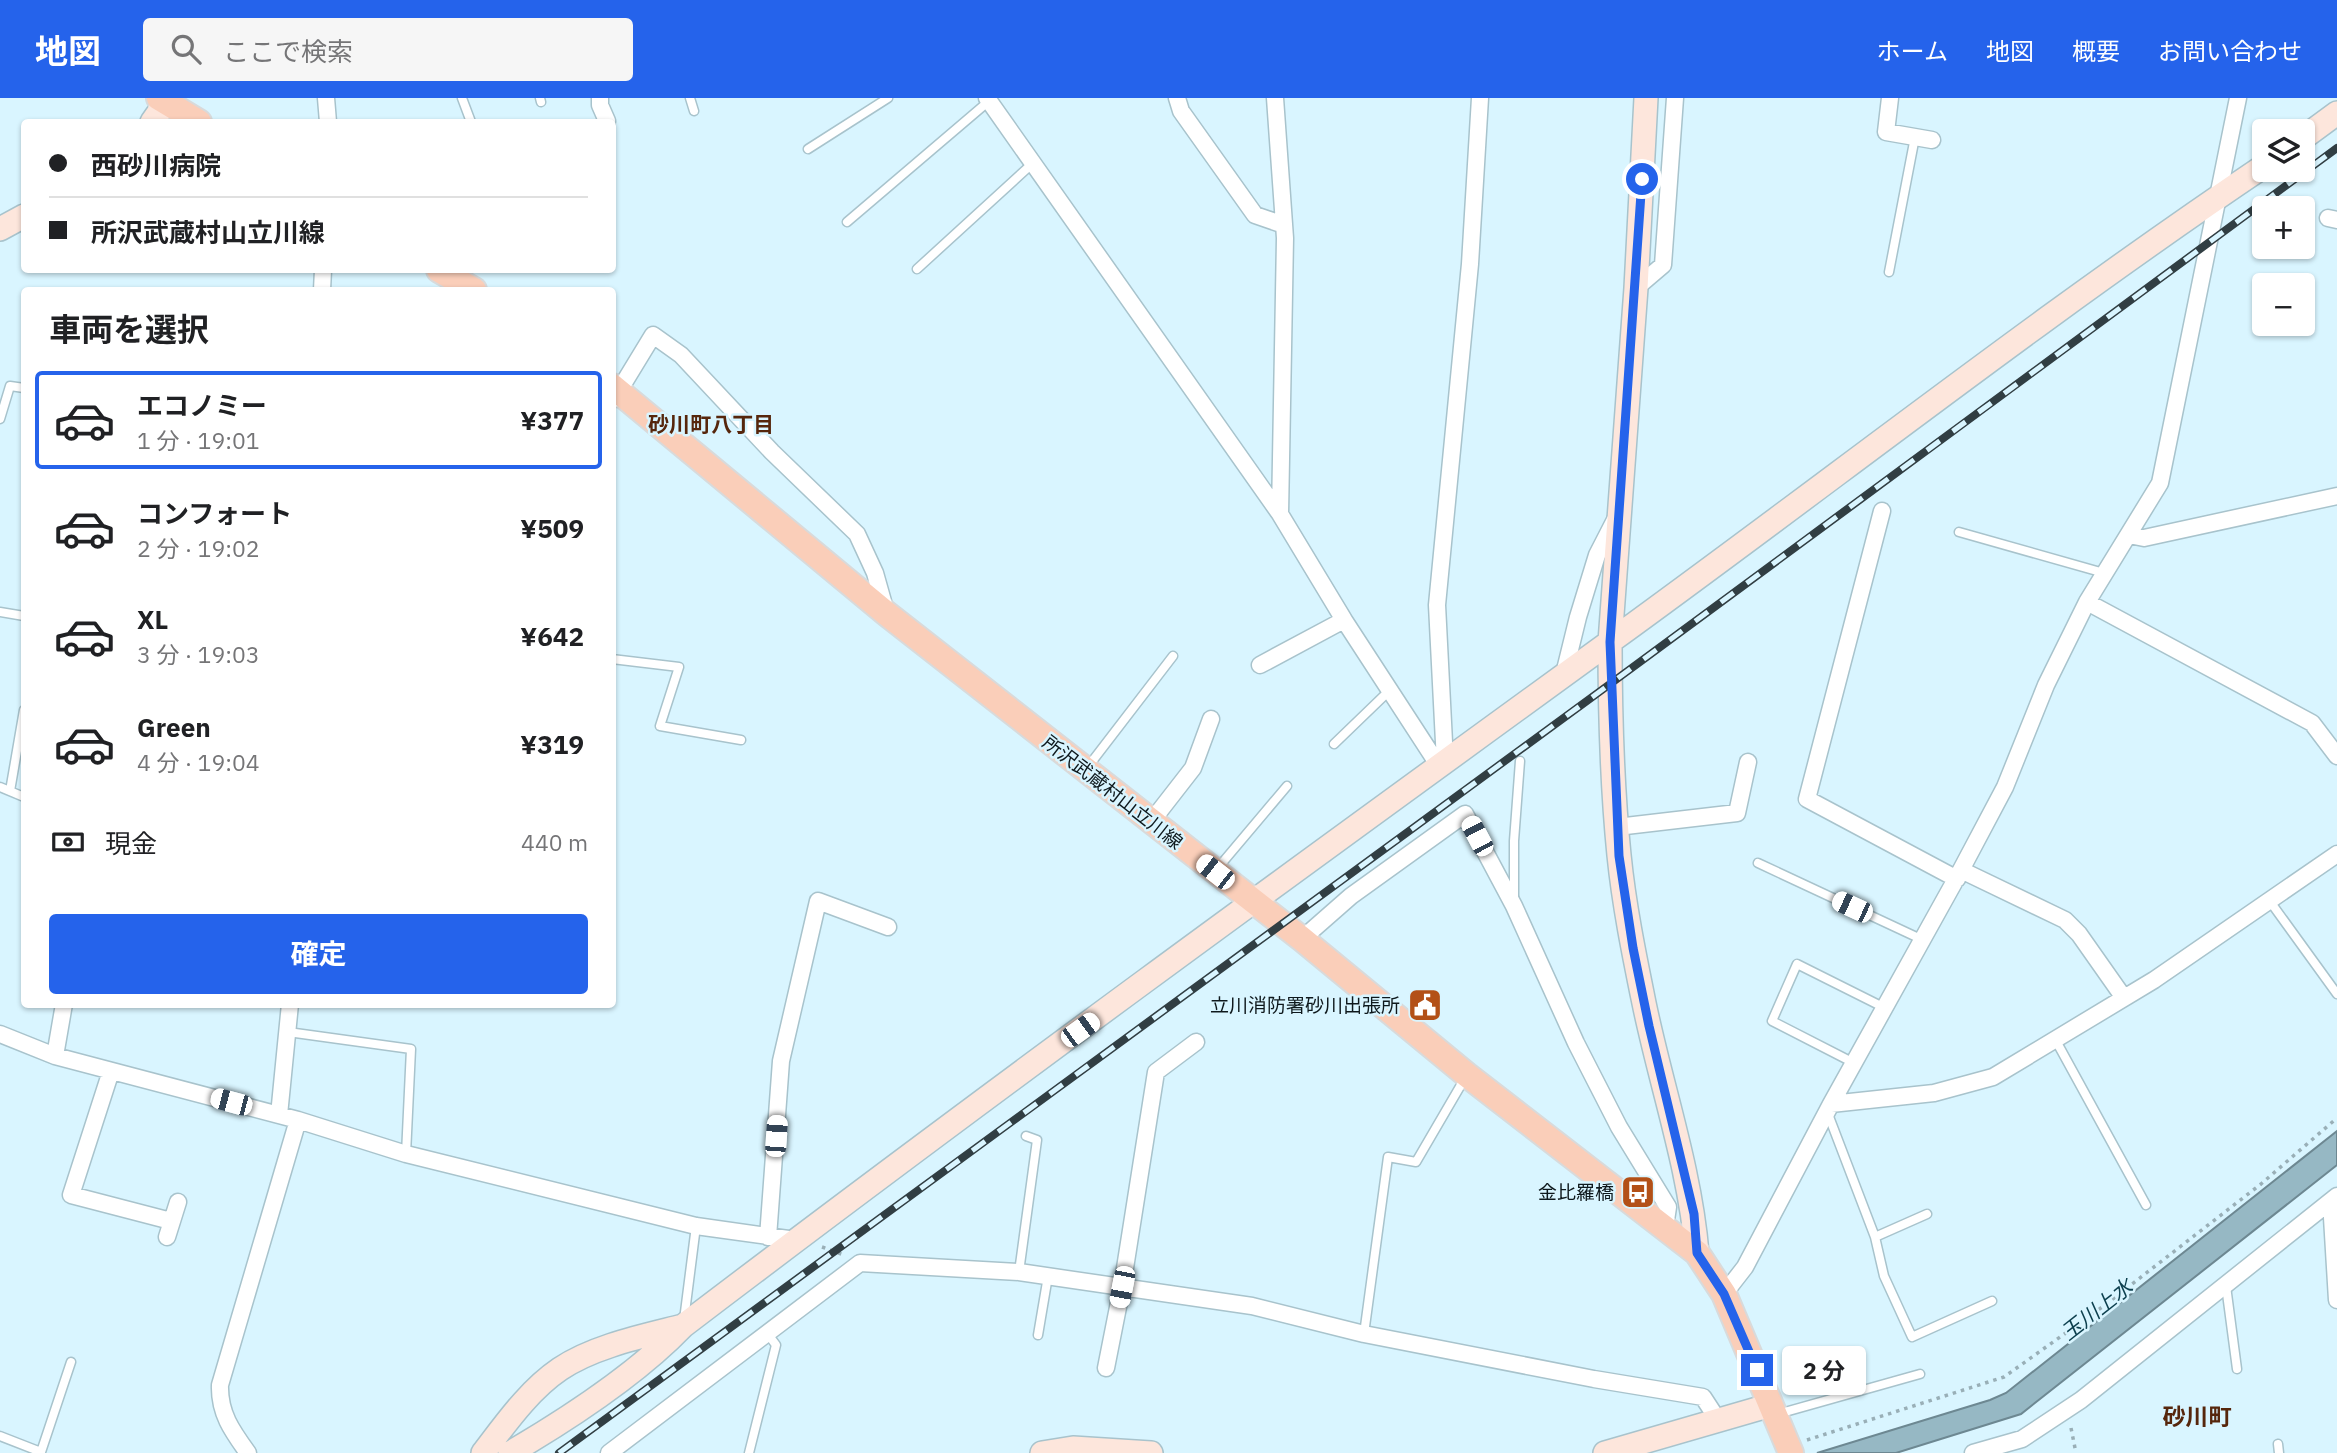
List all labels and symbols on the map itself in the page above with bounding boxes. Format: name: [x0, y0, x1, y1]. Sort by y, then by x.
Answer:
route start: [1626, 163, 1658, 195]
district label: 砂川町八丁目: [648, 410, 774, 438]
street label: 所沢武蔵村山立川線: [1038, 730, 1188, 854]
car: [1458, 813, 1497, 859]
car: [1192, 851, 1239, 893]
car: [1829, 889, 1876, 925]
public building icon: 立川消防署砂川出張所: [1406, 986, 1444, 1024]
place label: 立川消防署砂川出張所: [1210, 993, 1400, 1017]
car: [1057, 1009, 1104, 1051]
car: [208, 1086, 255, 1118]
car: [765, 1114, 788, 1158]
bus stop icon: 金比羅橋: [1619, 1173, 1657, 1211]
place label: 金比羅橋: [1538, 1180, 1614, 1204]
car: [1108, 1264, 1137, 1310]
water label: 玉川上水: [2055, 1271, 2140, 1346]
callout: 2 分: [1782, 1346, 1866, 1394]
route end: [1741, 1354, 1773, 1386]
district label: 砂川町: [2163, 1401, 2232, 1431]

